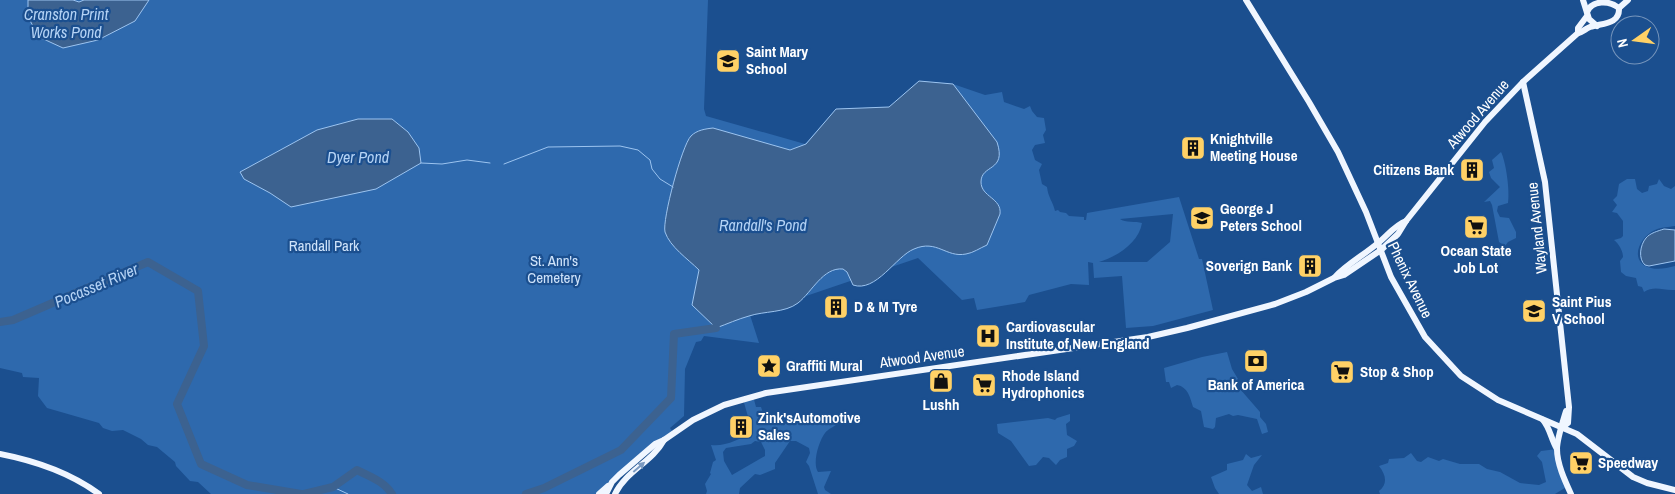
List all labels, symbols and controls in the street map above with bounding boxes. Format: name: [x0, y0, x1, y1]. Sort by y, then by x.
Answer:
water label: Cranston Print Works Pond: [24, 3, 109, 43]
north arrow: [1610, 15, 1660, 65]
text: N: [1613, 37, 1632, 49]
place label: Saint Mary School: [746, 41, 808, 79]
school or university icon: Saint Mary School: [715, 48, 741, 74]
street label: Atwood Avenue: [1441, 74, 1514, 153]
place label: Knightville Meeting House: [1210, 128, 1298, 166]
building icon: Knightville Meeting House: [1180, 135, 1206, 161]
water label: Dyer Pond: [327, 146, 390, 168]
building icon: Citizens Bank: [1459, 157, 1485, 183]
place label: Citizens Bank: [1373, 159, 1454, 180]
street label: Wayland Avenue: [1521, 181, 1552, 275]
place label: George J Peters School: [1220, 198, 1302, 236]
school or university icon: George J Peters School: [1189, 205, 1215, 231]
water label: Randall's Pond: [719, 214, 808, 236]
supermarket icon: Ocean State Job Lot: [1463, 214, 1489, 240]
park label: Randall Park: [289, 235, 360, 256]
street label: Phenix Avenue: [1383, 238, 1438, 322]
place label: Ocean State Job Lot: [1440, 240, 1512, 278]
park label: St. Ann's Cemetery: [527, 250, 582, 288]
building icon: Soverign Bank: [1297, 253, 1323, 279]
place label: Soverign Bank: [1206, 255, 1292, 276]
water label: Pocasset River: [51, 257, 142, 313]
place label: Saint Pius V School: [1552, 291, 1612, 329]
building icon: D & M Tyre: [823, 294, 849, 320]
place label: D & M Tyre: [854, 296, 918, 317]
school or university icon: Saint Pius V School: [1521, 298, 1547, 324]
place label: Cardiovascular Institute of New England: [1006, 316, 1150, 354]
hospital icon: Cardiovascular Institute of New England: [975, 323, 1001, 349]
street label: Atwood Avenue: [877, 340, 966, 373]
bank icon: Bank of America: [1243, 348, 1269, 374]
place icon: Graffiti Mural: [756, 353, 782, 379]
place label: Graffiti Mural: [786, 355, 863, 376]
supermarket icon: Stop & Shop: [1329, 359, 1355, 385]
place label: Stop & Shop: [1360, 361, 1434, 382]
place label: Rhode Island Hydrophonics: [1002, 365, 1085, 403]
shop icon: Lushh: [928, 368, 954, 394]
supermarket icon: Rhode Island Hydrophonics: [971, 372, 997, 398]
place label: Bank of America: [1208, 374, 1304, 395]
place label: Lushh: [923, 394, 959, 415]
place label: Zink'sAutomotive Sales: [758, 407, 861, 445]
building icon: Zink'sAutomotive Sales: [728, 414, 754, 440]
supermarket icon: Speedway: [1568, 450, 1594, 476]
place label: Speedway: [1598, 452, 1658, 473]
one-way arrow: [633, 461, 646, 472]

